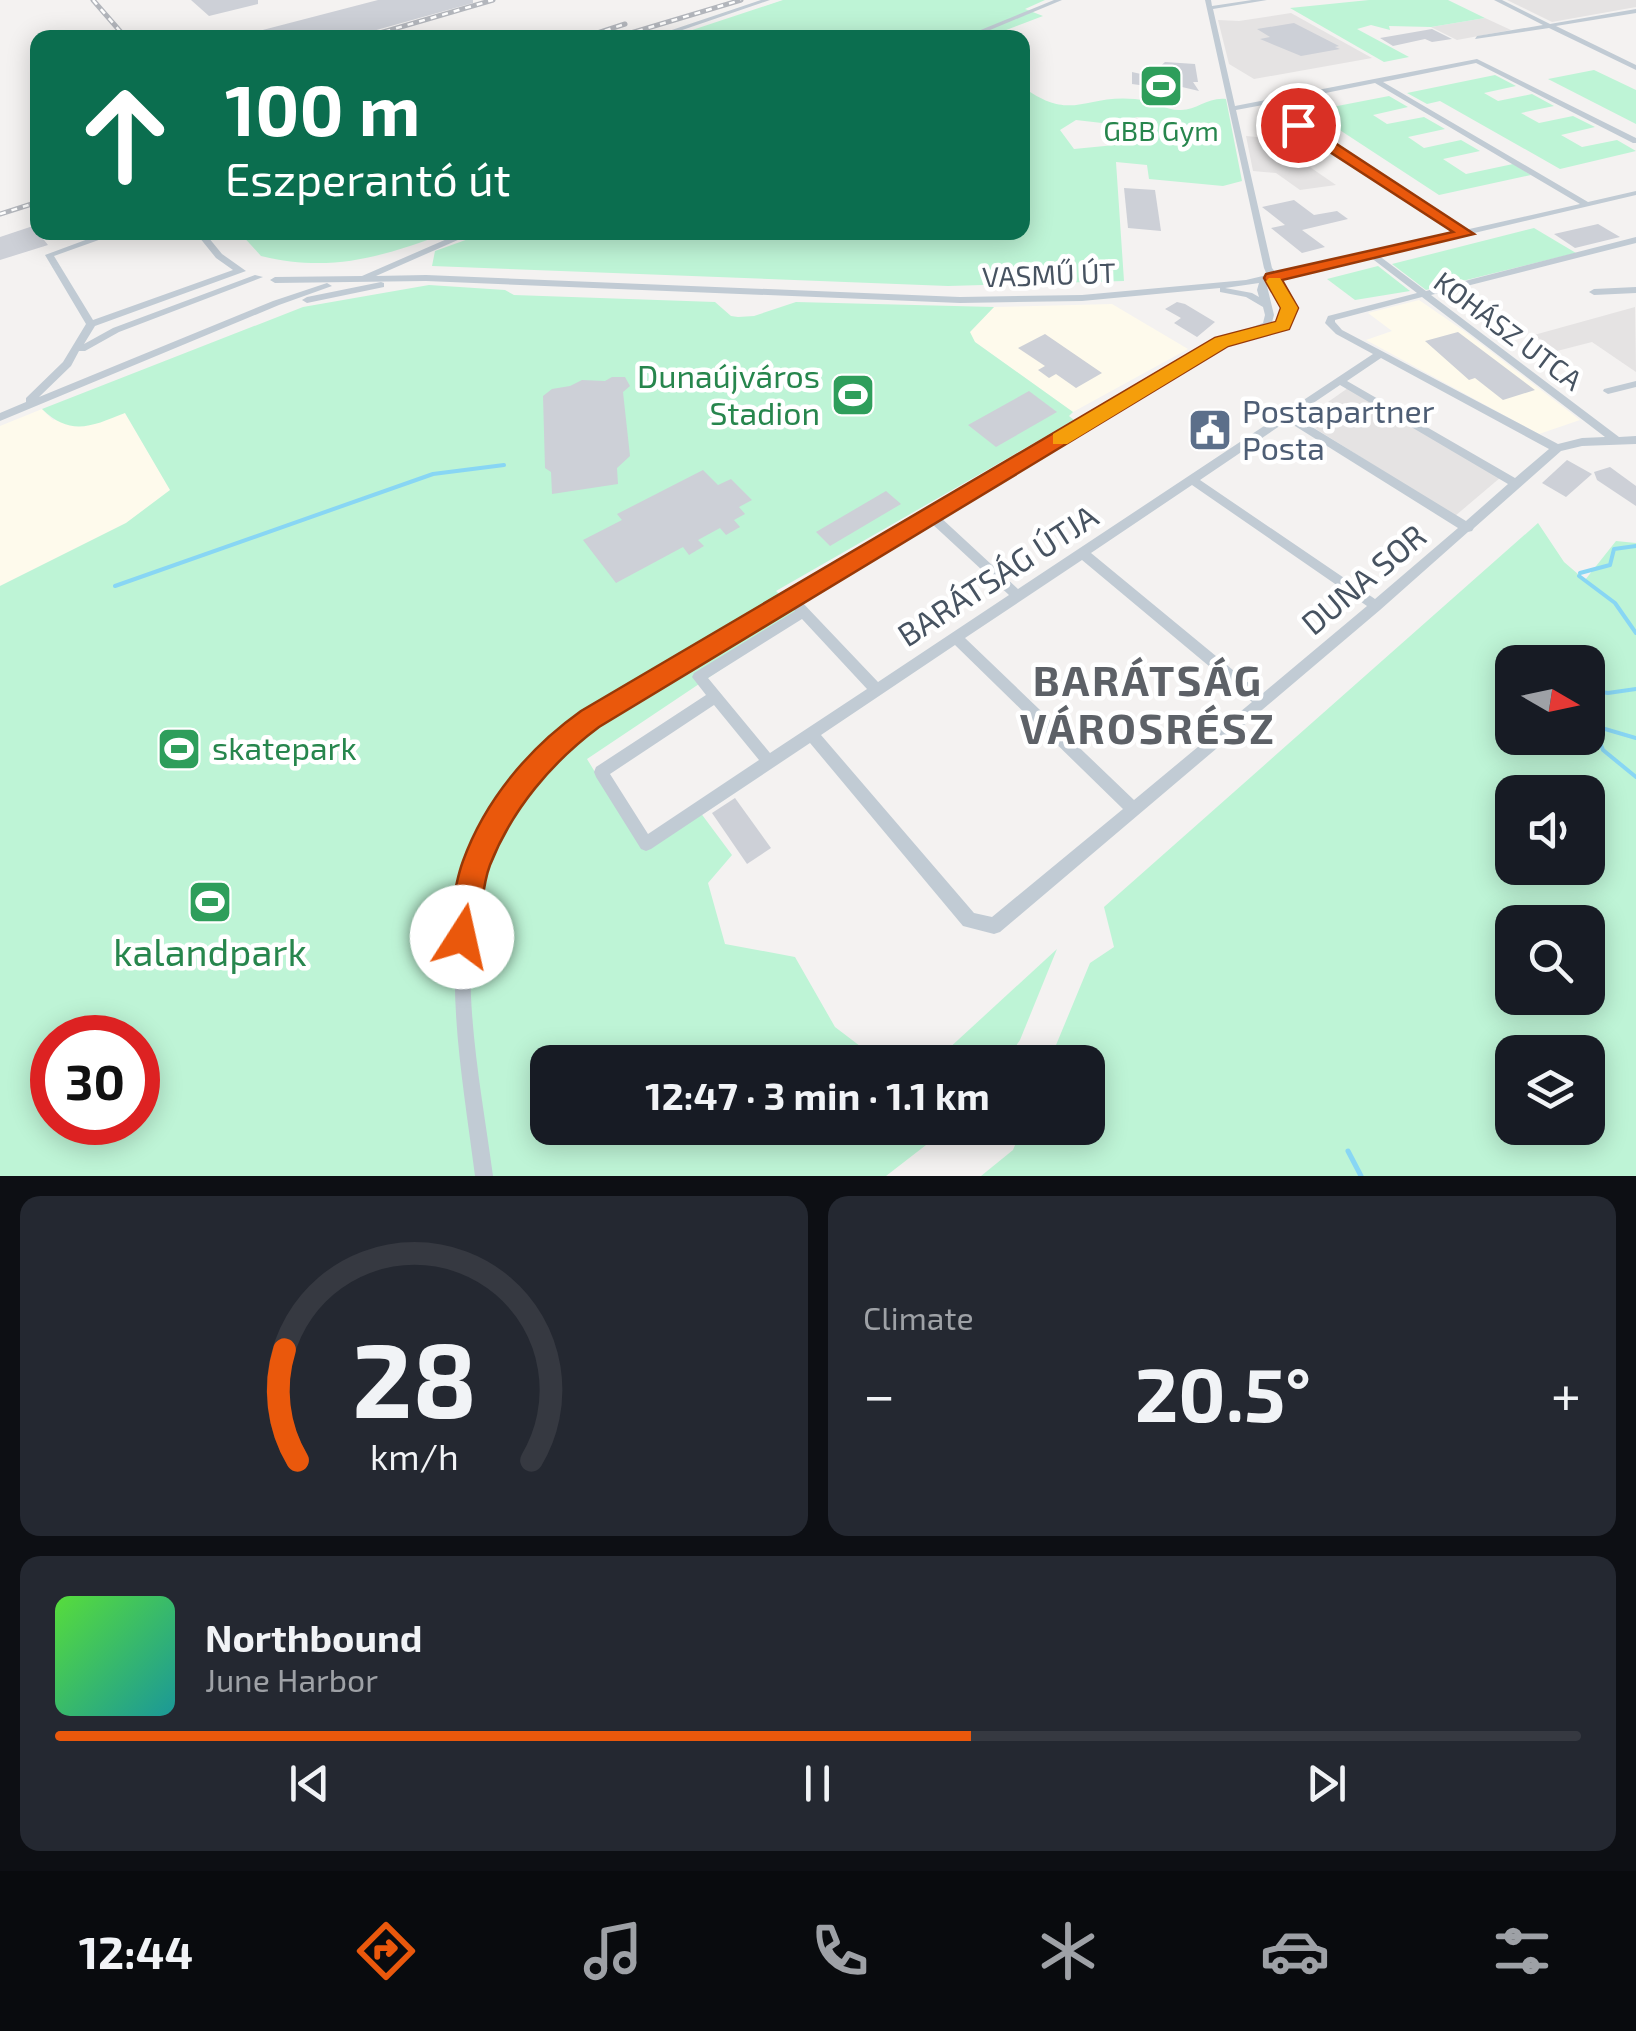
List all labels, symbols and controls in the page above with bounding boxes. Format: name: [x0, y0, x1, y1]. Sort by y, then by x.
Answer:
sports icon: GBB Gym: [1138, 63, 1184, 109]
text: 100 m: [225, 66, 420, 150]
icon: ahead: [60, 70, 190, 200]
pin: [1256, 83, 1341, 168]
icon: arrive: [1271, 98, 1326, 153]
place label: GBB Gym: [1103, 113, 1219, 147]
text: Eszperantó út: [225, 151, 511, 205]
street label: VASMŰ ÚT: [982, 255, 1116, 293]
street label: KOHÁSZ UTCA: [1428, 264, 1590, 397]
place label: Dunaújváros Stadion: [637, 356, 820, 431]
sports icon: Dunaújváros Stadion: [830, 372, 876, 418]
place label: Postapartner Posta: [1242, 391, 1435, 466]
public building icon: Postapartner Posta: [1187, 407, 1233, 453]
street label: BARÁTSÁG ÚTJA: [890, 496, 1104, 653]
street label: DUNA SOR: [1293, 516, 1433, 641]
north arrow: [1495, 645, 1605, 755]
map controls: [1495, 645, 1605, 1145]
district label: BARÁTSÁG VÁROSRÉSZ: [1020, 654, 1276, 752]
sports icon: skatepark: [156, 726, 202, 772]
place label: skatepark: [212, 728, 357, 766]
button: sound: [1495, 775, 1605, 885]
sports icon: kalandpark: [187, 879, 233, 925]
position arrow: [410, 885, 514, 989]
button: search: [1495, 905, 1605, 1015]
place label: kalandpark: [113, 928, 307, 974]
speed limit sign: 30: [30, 1015, 160, 1145]
button: layers: [1495, 1035, 1605, 1145]
text: 12:47 · 3 min · 1.1 km: [645, 1072, 990, 1118]
text: Climate: [863, 1298, 974, 1336]
text: 28: [351, 1314, 477, 1439]
text: 20.5°: [1135, 1347, 1311, 1437]
text: −: [863, 1360, 895, 1426]
text: +: [1551, 1360, 1581, 1426]
text: km/h: [370, 1434, 458, 1477]
text: Northbound: [205, 1614, 423, 1660]
text: June Harbor: [205, 1660, 378, 1698]
icon: previous: [282, 1756, 337, 1811]
icon: pause: [790, 1756, 845, 1811]
icon: next: [1299, 1756, 1354, 1811]
icon: directions: [351, 1916, 421, 1986]
icon: music: [578, 1916, 648, 1986]
icon: phone: [805, 1916, 875, 1986]
icon: climate: [1033, 1916, 1103, 1986]
icon: car: [1260, 1916, 1330, 1986]
icon: filters: [1487, 1916, 1557, 1986]
text: 12:44: [79, 1924, 193, 1978]

